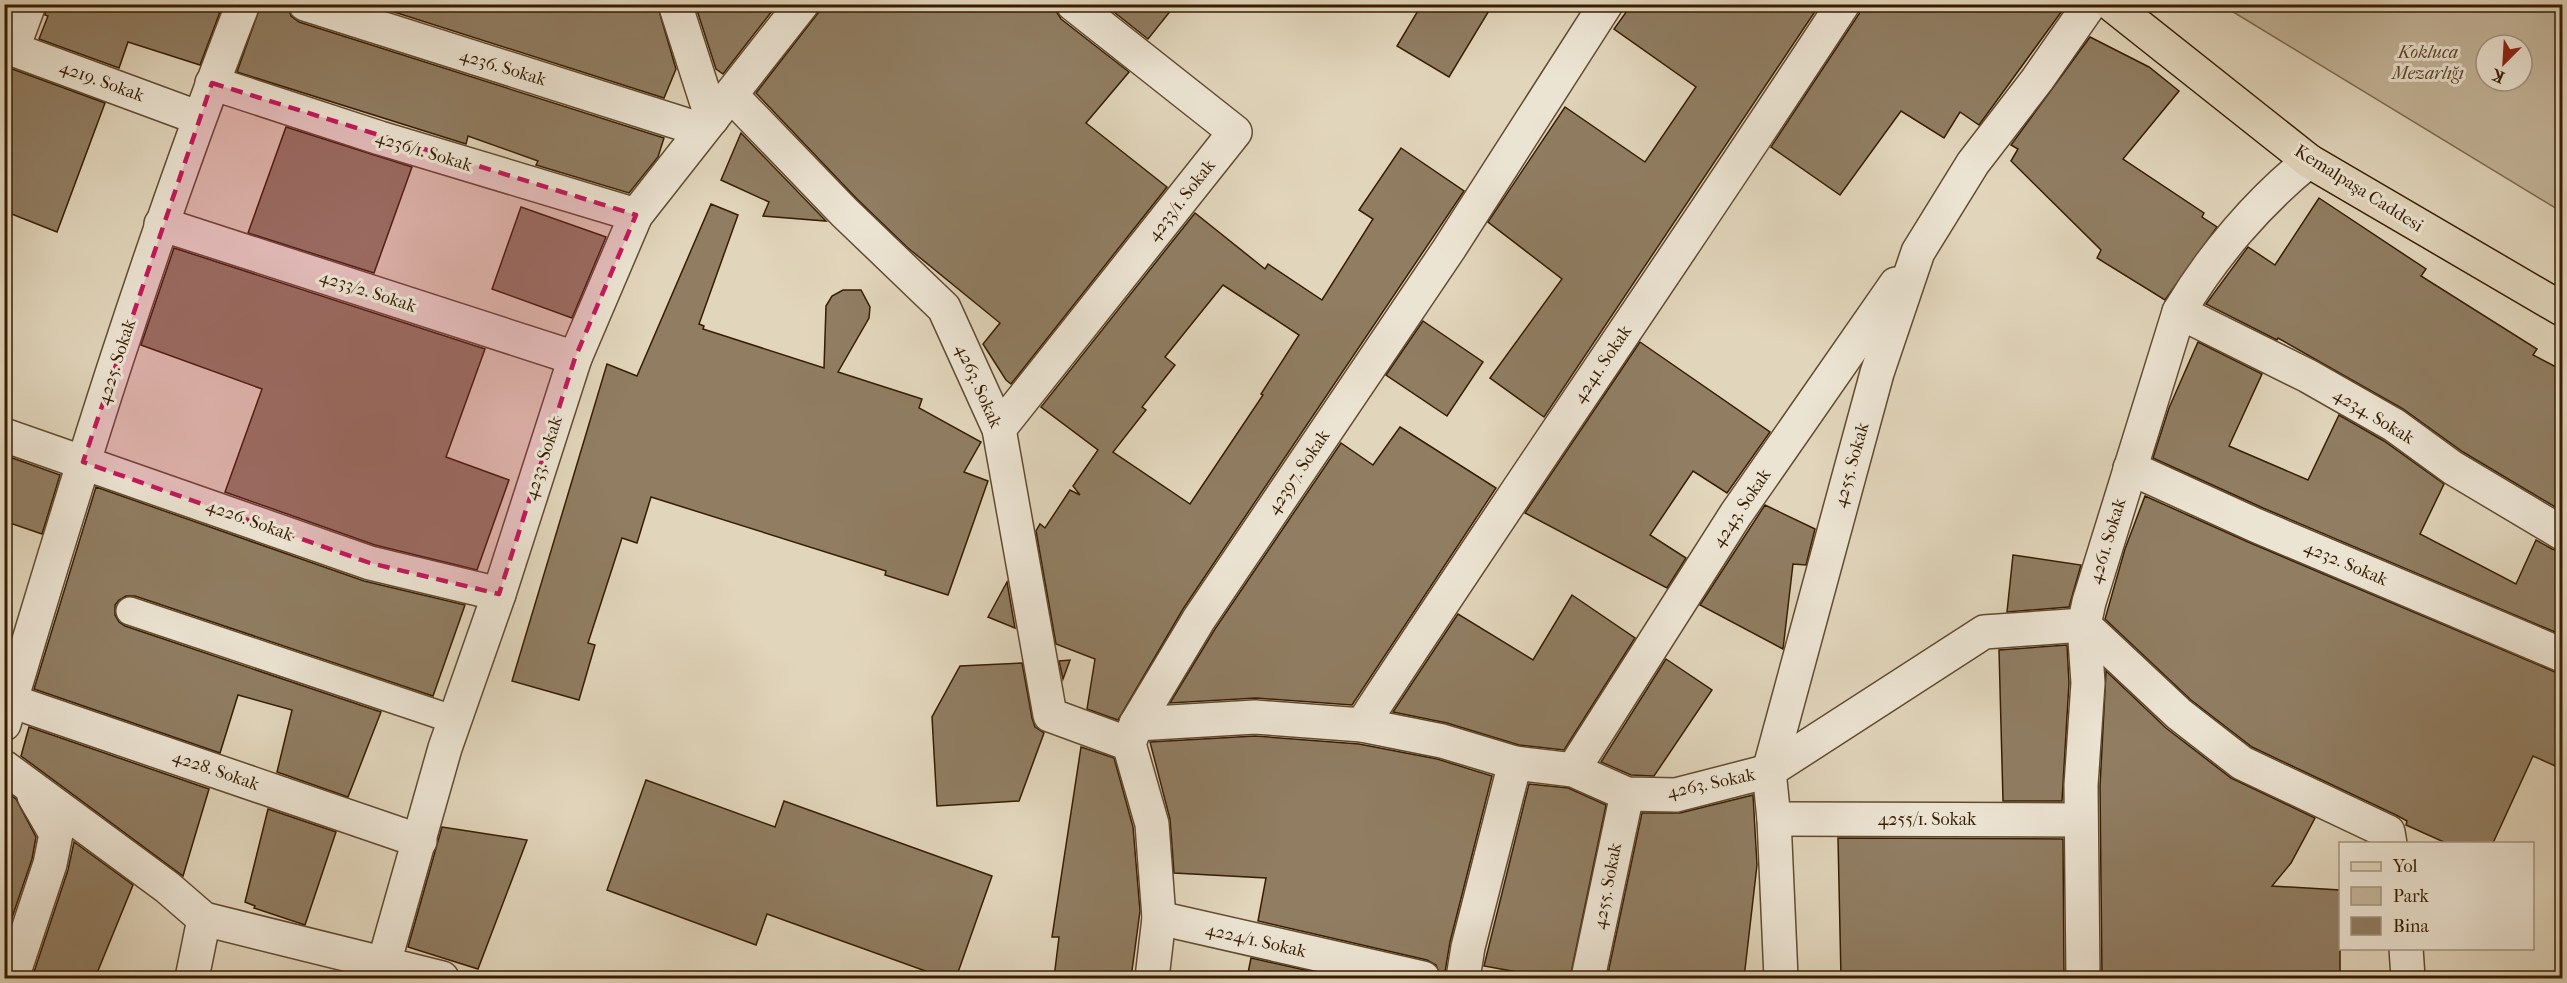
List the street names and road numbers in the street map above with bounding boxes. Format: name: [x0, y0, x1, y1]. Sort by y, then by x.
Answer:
street label: 4236. Sokak: [457, 44, 549, 91]
street label: 4219. Sokak: [57, 57, 148, 107]
street label: 4236/1. Sokak: [373, 127, 476, 176]
street label: Kemalpaşa Caddesi: [2291, 140, 2428, 237]
street label: 4233/1. Sokak: [1143, 155, 1220, 245]
street label: 4233/2. Sokak: [317, 266, 420, 317]
street label: 4225. Sokak: [93, 316, 140, 408]
street label: 4241. Sokak: [1569, 321, 1637, 407]
street label: 4263. Sokak: [951, 341, 1007, 432]
street label: 4234. Sokak: [2329, 384, 2419, 449]
street label: 4233. Sokak: [520, 413, 567, 503]
street label: 4255. Sokak: [1829, 419, 1874, 510]
street label: 42397. Sokak: [1262, 425, 1335, 519]
street label: 4243. Sokak: [1707, 464, 1776, 552]
street label: 4226. Sokak: [203, 495, 297, 546]
street label: 4261. Sokak: [2085, 495, 2131, 586]
street label: 4232. Sokak: [2301, 536, 2392, 591]
street label: 4228. Sokak: [170, 746, 263, 795]
street label: 4263. Sokak: [1665, 764, 1758, 803]
street label: 4255/1. Sokak: [1878, 809, 1977, 830]
street label: 4255. Sokak: [1589, 840, 1626, 931]
street label: 4224/1. Sokak: [1203, 919, 1309, 962]

